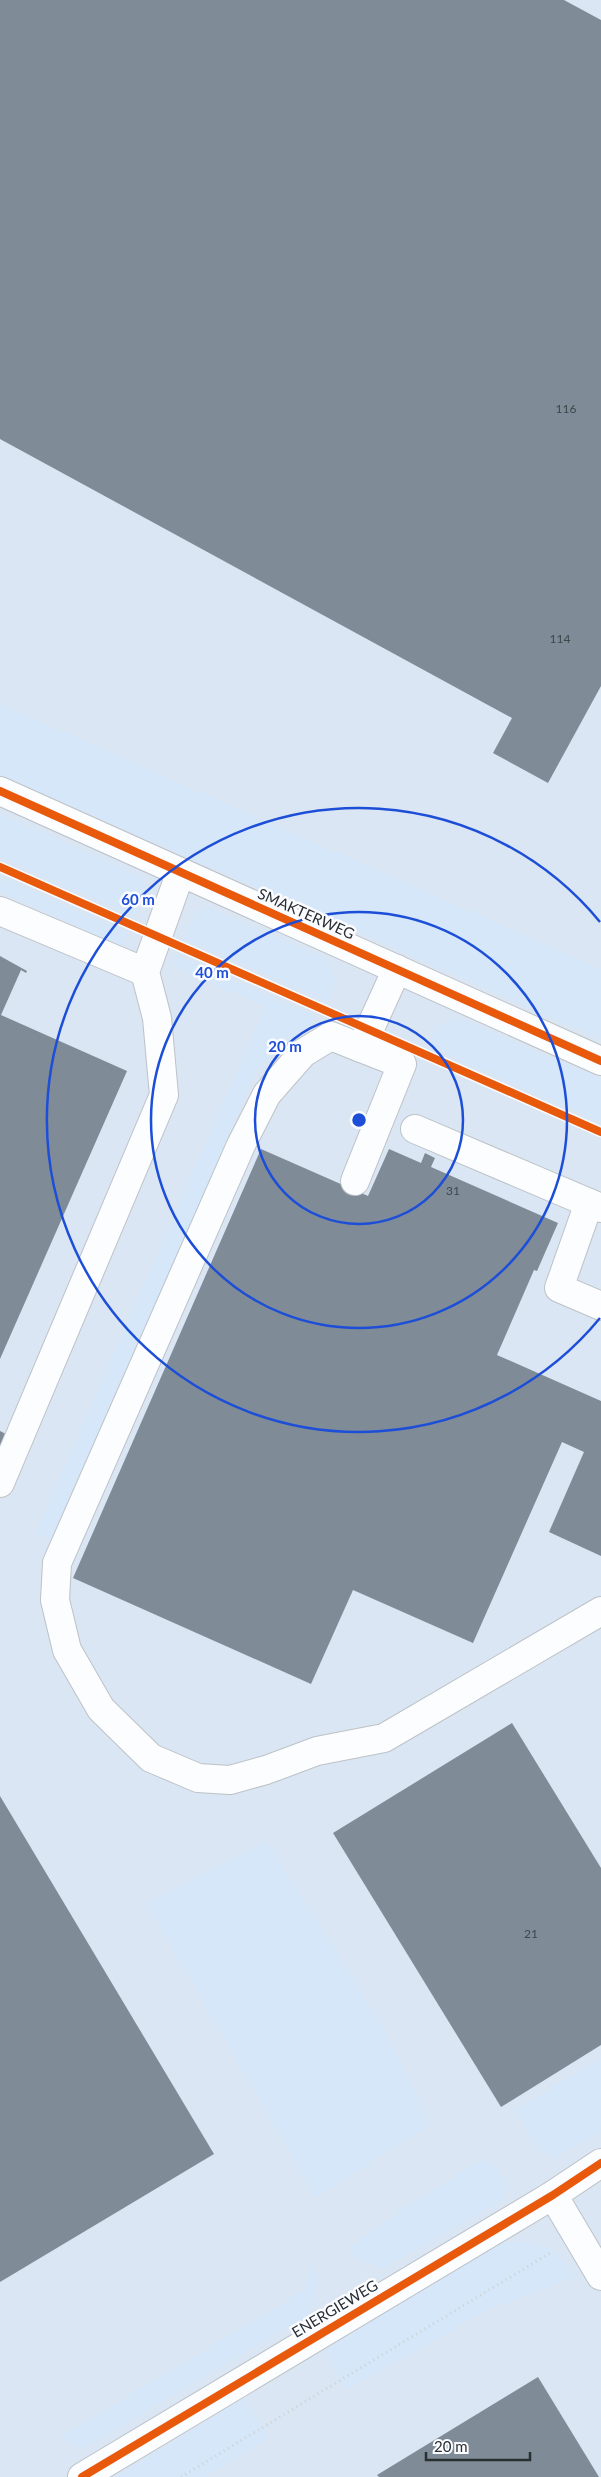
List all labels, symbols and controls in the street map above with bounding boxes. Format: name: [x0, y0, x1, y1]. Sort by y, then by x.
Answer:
house number: 116: [556, 401, 576, 416]
house number: 114: [550, 631, 570, 646]
street label: SMAKTERWEG: [255, 884, 358, 942]
text: 60 m: [121, 890, 155, 908]
text: 40 m: [195, 963, 229, 981]
text: 20 m: [268, 1037, 302, 1055]
centre of rings: [350, 1111, 368, 1129]
house number: 31: [446, 1183, 460, 1198]
house number: 21: [524, 1926, 538, 1941]
street label: ENERGIEWEG: [288, 2275, 381, 2341]
scale bar: [426, 2430, 530, 2462]
text: 20 m: [434, 2437, 468, 2455]

